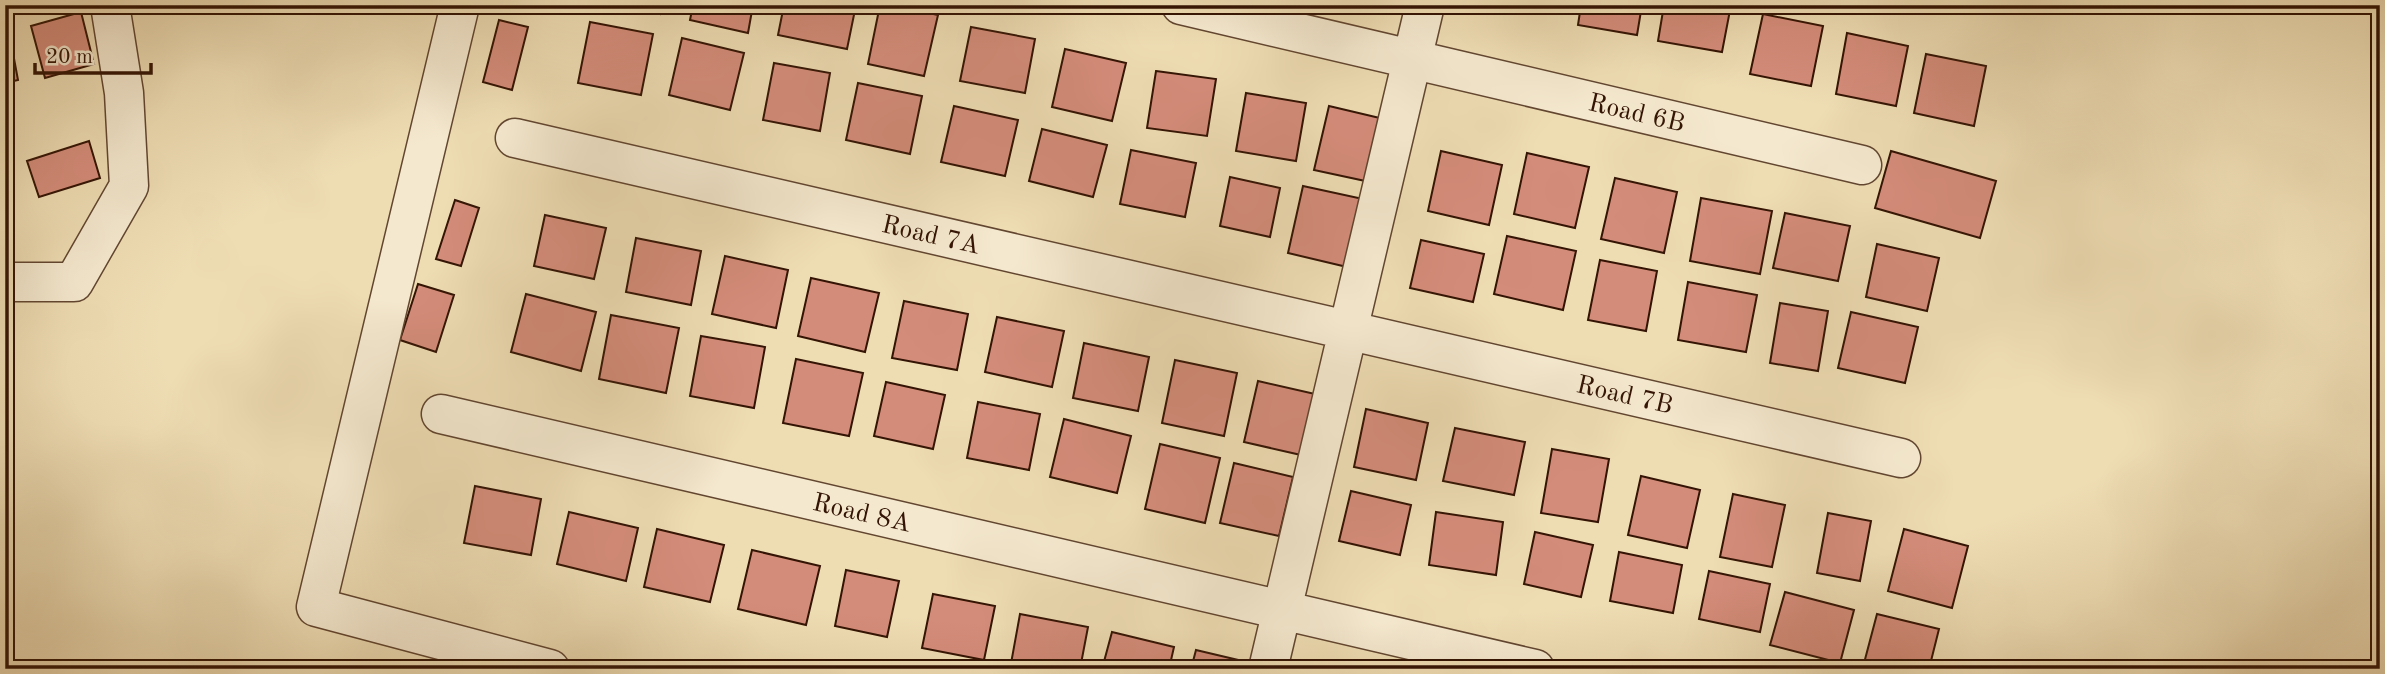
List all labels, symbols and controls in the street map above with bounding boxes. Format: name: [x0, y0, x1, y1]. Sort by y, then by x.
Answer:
scale bar: [35, 32, 150, 76]
text: 20 m: [46, 47, 93, 68]
street label: Road 6B: [1586, 90, 1687, 138]
street label: Road 7A: [879, 212, 982, 260]
street label: Road 7B: [1574, 372, 1675, 420]
street label: Road 8A: [810, 490, 913, 538]

